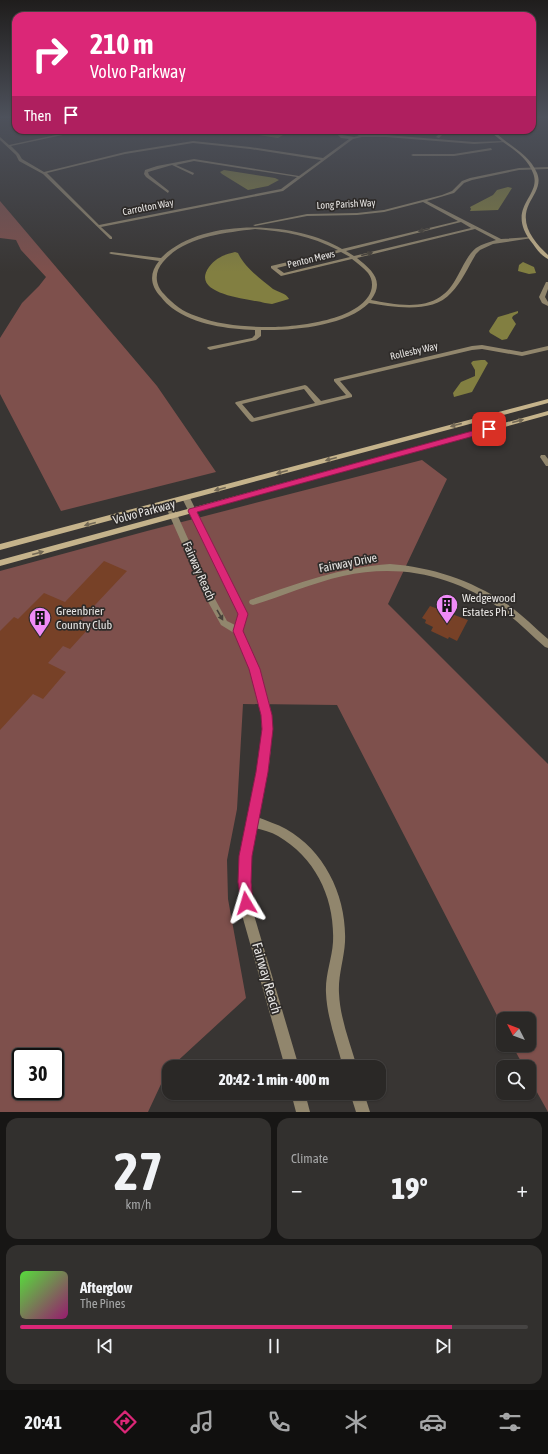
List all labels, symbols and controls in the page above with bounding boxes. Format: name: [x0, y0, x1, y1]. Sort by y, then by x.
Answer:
icon: right: [24, 28, 76, 80]
text: 210 m: [90, 28, 153, 60]
text: Volvo Parkway: [90, 61, 186, 82]
icon: arrive: [60, 104, 82, 126]
text: Then: [24, 107, 52, 124]
street label: Carrolton Way: [122, 197, 174, 217]
street label: Long Parish Way: [316, 197, 376, 211]
one-way arrow: [418, 228, 431, 234]
street label: Penton Mews: [286, 248, 336, 270]
one-way arrow: [362, 251, 374, 257]
street label: Rollesby Way: [389, 340, 439, 362]
pin: [472, 412, 506, 446]
icon: arrive: [478, 418, 500, 440]
one-way arrow: [512, 418, 524, 424]
one-way arrow: [450, 423, 462, 429]
one-way arrow: [324, 456, 336, 462]
one-way arrow: [275, 470, 288, 476]
one-way arrow: [214, 486, 226, 492]
street label: Volvo Parkway: [111, 497, 177, 527]
one-way arrow: [83, 521, 96, 527]
street label: Fairway Reach: [180, 539, 218, 603]
one-way arrow: [32, 550, 44, 556]
street label: Fairway Drive: [318, 551, 378, 575]
place label: Wedgewood Estates Ph 1: [462, 591, 516, 619]
building icon: Wedgewood Estates Ph 1: [434, 592, 460, 625]
place label: Greenbrier Country Club: [56, 604, 113, 632]
building icon: Greenbrier Country Club: [27, 605, 53, 638]
one-way arrow: [216, 609, 223, 621]
position arrow: [225, 882, 267, 924]
street label: Fairway Reach: [249, 940, 285, 1016]
north arrow: [496, 1012, 536, 1052]
map controls: [496, 1012, 536, 1100]
speed limit sign: 30: [12, 1048, 64, 1100]
button: search: [496, 1060, 536, 1100]
text: 20:42 · 1 min · 400 m: [219, 1071, 329, 1088]
text: 27: [114, 1141, 163, 1201]
text: Climate: [291, 1151, 328, 1166]
text: 19°: [391, 1171, 428, 1205]
text: −: [291, 1176, 302, 1202]
text: +: [517, 1176, 528, 1202]
text: km/h: [126, 1197, 151, 1212]
text: Afterglow: [80, 1279, 133, 1296]
text: The Pines: [80, 1296, 125, 1311]
icon: previous: [94, 1335, 116, 1357]
icon: pause: [263, 1335, 285, 1357]
icon: next: [432, 1335, 454, 1357]
icon: directions: [111, 1408, 139, 1436]
icon: music: [188, 1408, 216, 1436]
icon: phone: [265, 1408, 293, 1436]
icon: climate: [342, 1408, 370, 1436]
icon: car: [419, 1408, 447, 1436]
icon: filters: [496, 1408, 524, 1436]
text: 20:41: [24, 1412, 62, 1433]

